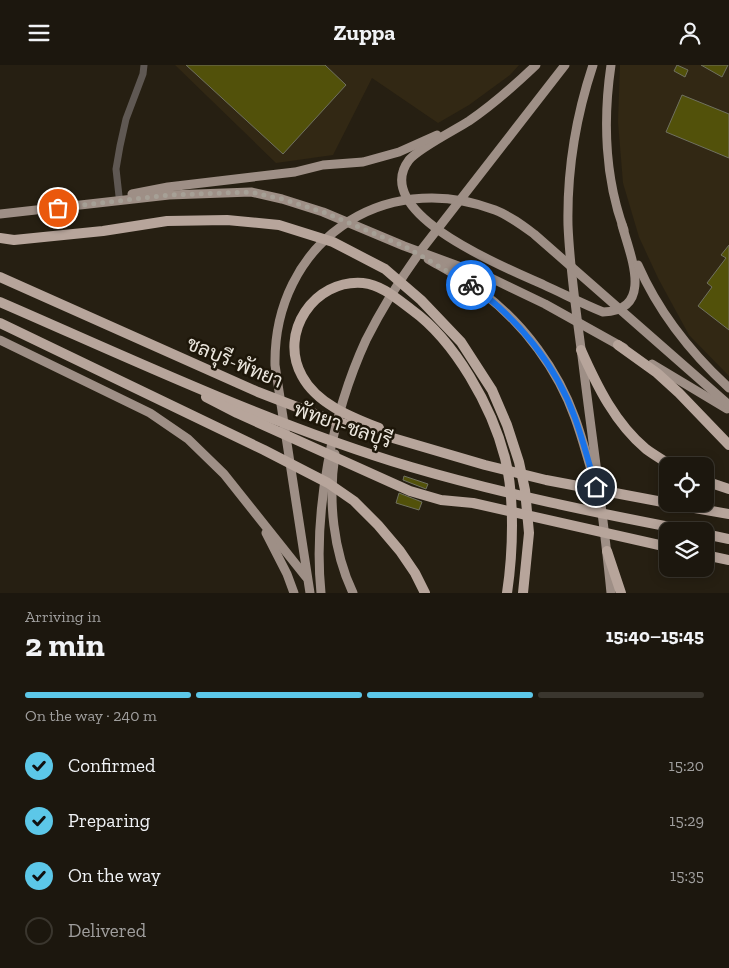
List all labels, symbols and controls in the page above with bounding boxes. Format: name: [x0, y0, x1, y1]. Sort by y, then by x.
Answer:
icon: menu: [25, 19, 53, 47]
text: Zuppa: [334, 19, 395, 46]
icon: person: [676, 19, 704, 47]
pin: [37, 187, 79, 229]
icon: bag: [44, 194, 72, 222]
courier: [446, 260, 496, 310]
icon: bike: [457, 271, 485, 299]
street label: ชลบุรี-พัทยา: [183, 330, 287, 395]
street label: พัทยา-ชลบุรี: [290, 396, 395, 455]
map controls: [659, 457, 714, 577]
button: locate: [659, 457, 714, 512]
pin: [575, 466, 617, 508]
icon: home: [582, 473, 610, 501]
button: layers: [659, 522, 714, 577]
text: Arriving in: [25, 607, 101, 626]
text: 15:40–15:45: [606, 624, 704, 647]
text: 2 min: [25, 626, 105, 664]
text: On the way · 240 m: [25, 706, 157, 725]
icon: check: [25, 752, 53, 780]
text: Confirmed: [68, 754, 155, 777]
text: 15:20: [669, 756, 704, 775]
icon: check: [25, 807, 53, 835]
text: Preparing: [68, 809, 150, 832]
text: 15:29: [669, 811, 704, 830]
icon: check: [25, 862, 53, 890]
text: On the way: [68, 864, 161, 887]
text: 15:35: [670, 866, 704, 885]
text: Delivered: [68, 919, 146, 942]

